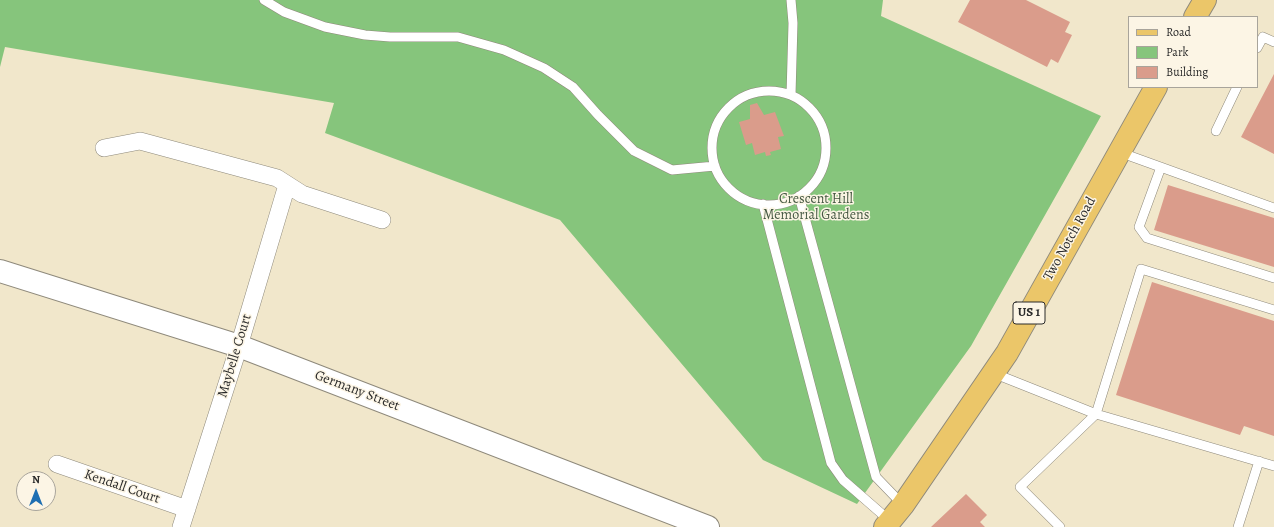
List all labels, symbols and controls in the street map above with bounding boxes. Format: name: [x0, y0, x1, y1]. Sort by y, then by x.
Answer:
legend: [1128, 16, 1258, 88]
text: Road: [1166, 24, 1191, 40]
text: Park: [1166, 44, 1189, 60]
text: Building: [1166, 64, 1208, 80]
park label: Crescent Hill Memorial Gardens: [763, 192, 869, 224]
street label: Two Notch Road: [1040, 194, 1100, 284]
road number: US 1: [1013, 302, 1045, 324]
street label: Maybelle Court: [214, 312, 256, 400]
street label: Germany Street: [312, 367, 402, 415]
street label: Kendall Court: [82, 466, 162, 508]
north arrow: [16, 471, 56, 511]
text: N: [32, 472, 40, 487]

